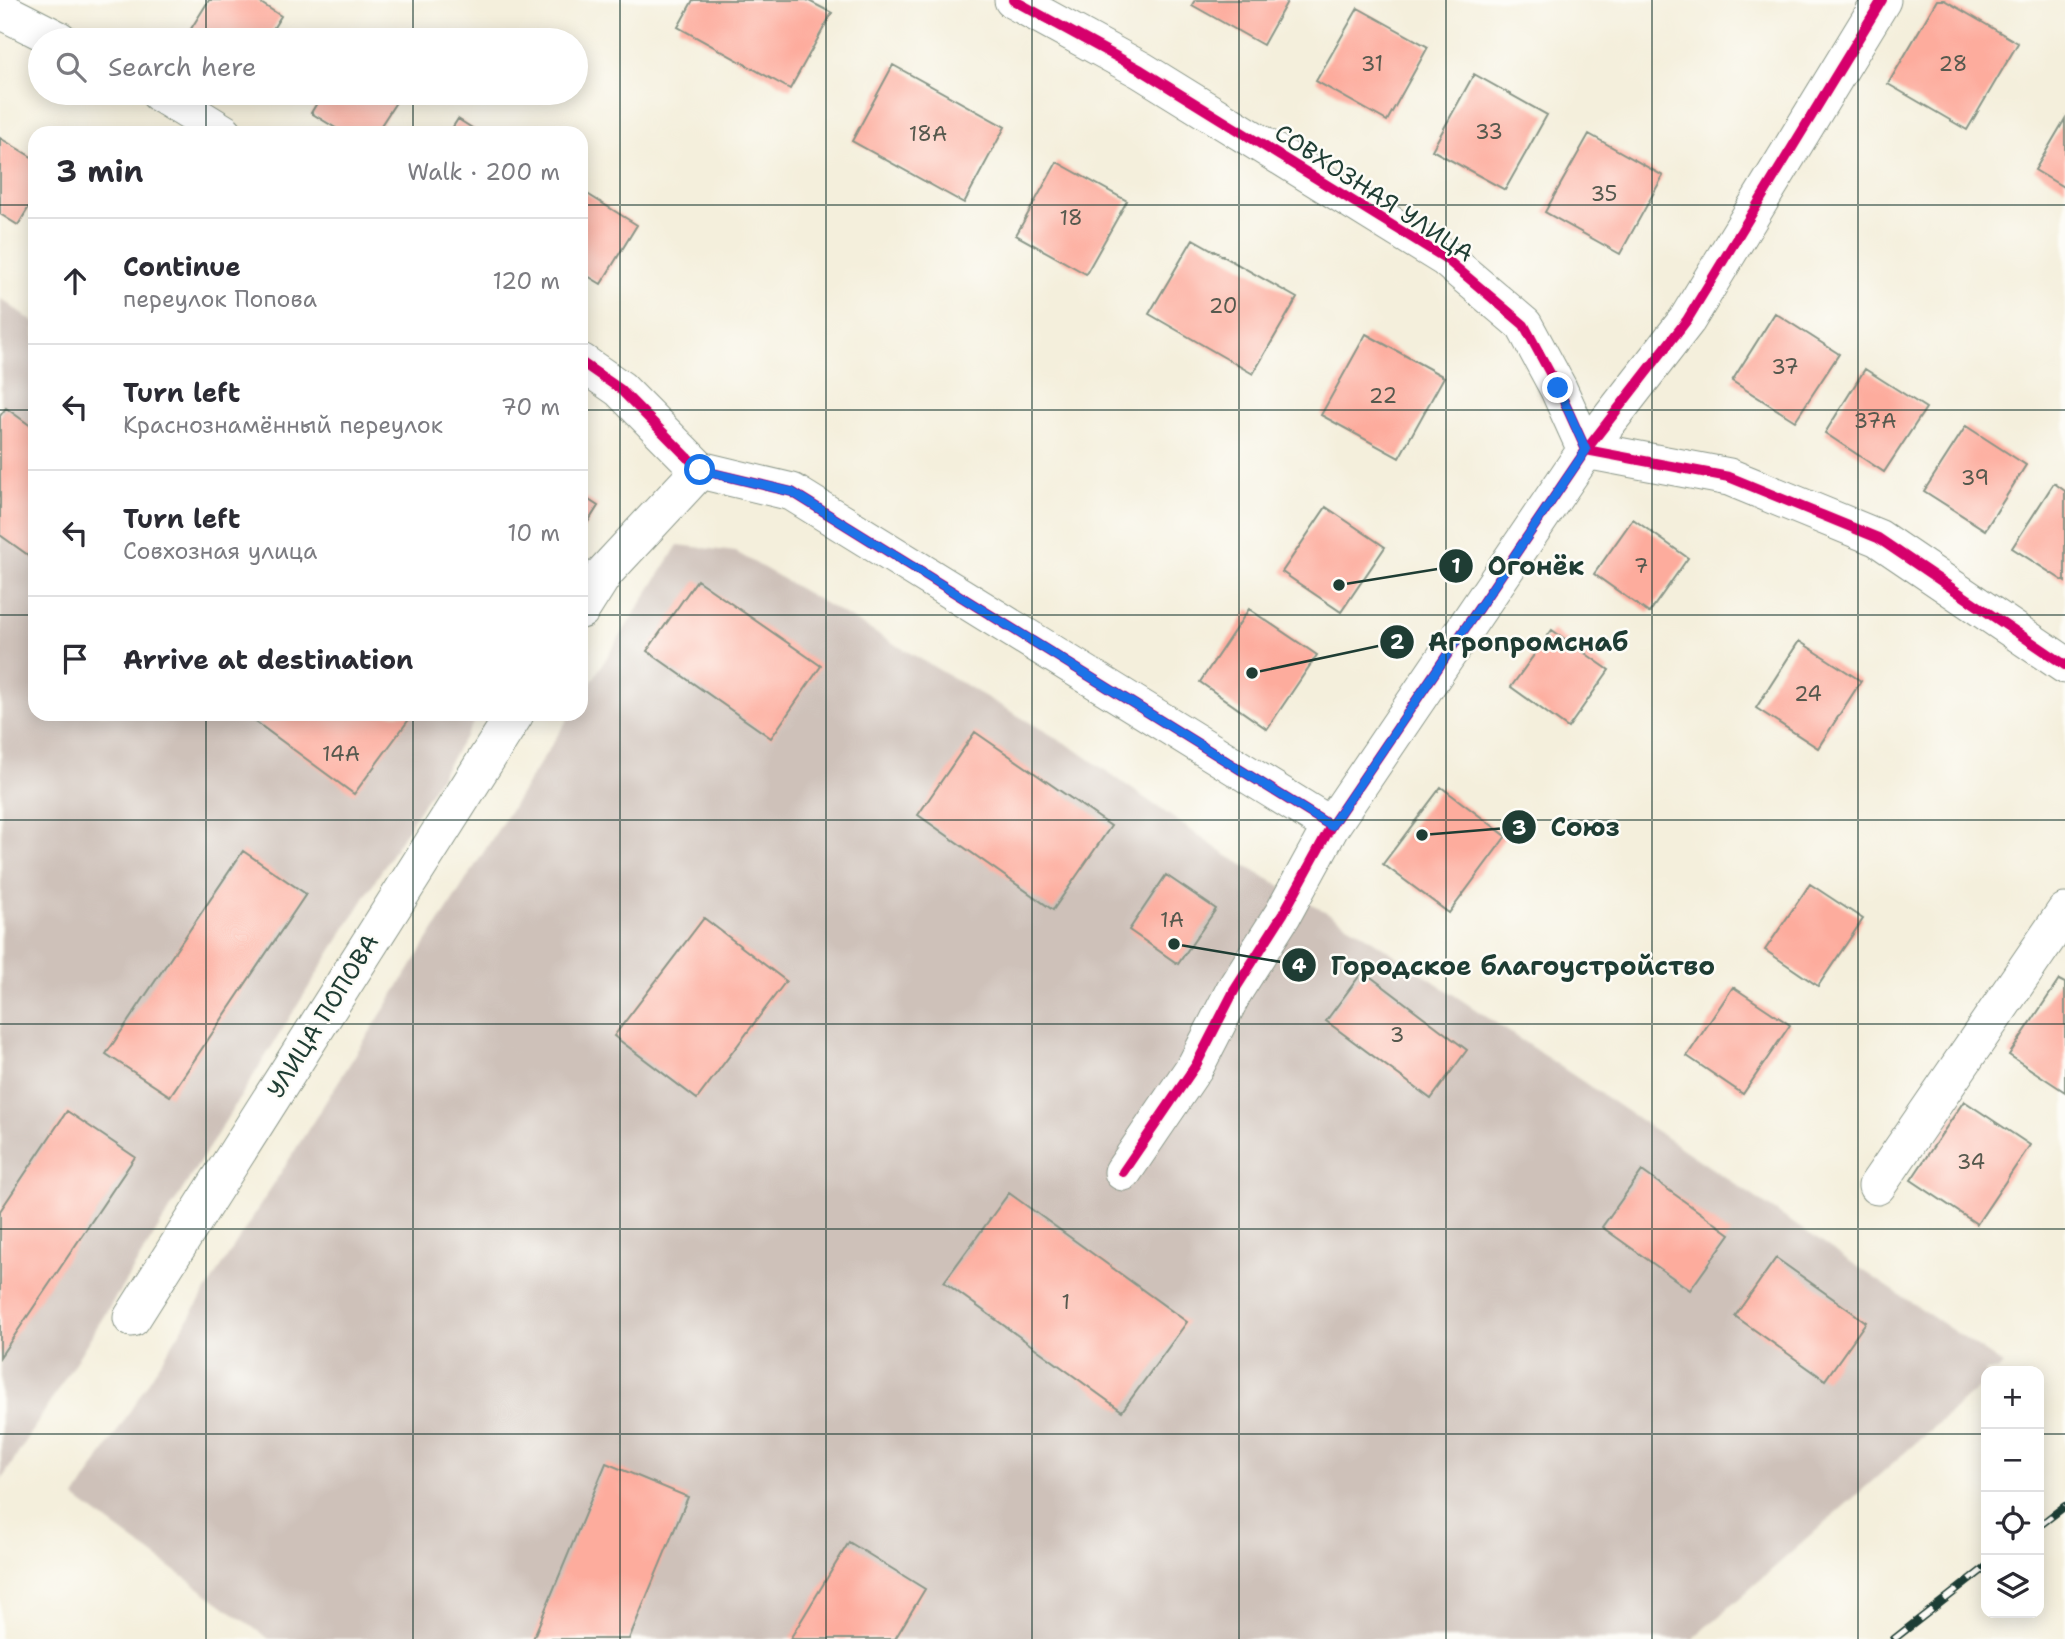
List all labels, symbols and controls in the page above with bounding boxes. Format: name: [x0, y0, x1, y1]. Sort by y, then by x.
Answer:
search box: [28, 28, 588, 105]
icon: search: [52, 48, 90, 86]
text: Search here: [108, 49, 257, 84]
house number: 31: [1361, 50, 1383, 78]
house number: 28: [1939, 50, 1967, 78]
street label: СОВХОЗНАЯ УЛИЦА: [1268, 117, 1480, 269]
house number: 33: [1475, 118, 1503, 146]
house number: 18А: [909, 120, 947, 148]
text: 3 min: [56, 151, 143, 192]
text: Walk · 200 m: [407, 157, 560, 187]
house number: 35: [1591, 180, 1617, 208]
house number: 18: [1059, 204, 1083, 232]
text: Continue: [123, 249, 241, 284]
icon: ahead: [56, 262, 94, 300]
text: 120 m: [492, 266, 560, 296]
text: переулок Попова: [123, 284, 317, 314]
house number: 20: [1209, 292, 1237, 320]
house number: 37: [1771, 353, 1799, 381]
route end: [1542, 372, 1573, 403]
text: Turn left: [123, 375, 240, 410]
house number: 22: [1369, 382, 1397, 410]
icon: left: [56, 388, 94, 426]
text: 70 m: [501, 392, 560, 422]
house number: 37А: [1854, 407, 1896, 435]
text: Краснознамённый переулок: [123, 410, 443, 440]
route start: [684, 454, 715, 485]
house number: 39: [1961, 464, 1989, 492]
text: Turn left: [123, 501, 240, 536]
icon: left: [56, 514, 94, 552]
text: 10 m: [507, 518, 560, 548]
text: Совхозная улица: [123, 536, 317, 566]
callout: Огонёк: [1439, 543, 1599, 590]
text: Огонёк: [1488, 548, 1584, 583]
text: 1: [1451, 552, 1461, 580]
house number: 7: [1634, 552, 1648, 580]
callout: Агропромснаб: [1379, 619, 1643, 666]
text: Агропромснаб: [1428, 624, 1628, 659]
text: 2: [1390, 628, 1405, 656]
icon: arrive: [56, 640, 94, 678]
text: Arrive at destination: [123, 642, 413, 677]
house number: 24: [1794, 680, 1822, 708]
house number: 14А: [322, 740, 360, 768]
callout: Союз: [1502, 804, 1634, 851]
text: Союз: [1550, 809, 1620, 844]
text: 3: [1512, 814, 1526, 842]
house number: 1А: [1160, 906, 1184, 934]
street label: УЛИЦА ПОПОВА: [260, 928, 386, 1104]
callout: Городское благоустройство: [1282, 942, 1729, 989]
text: Городское благоустройство: [1331, 948, 1715, 983]
text: 4: [1292, 952, 1307, 980]
house number: 3: [1390, 1021, 1404, 1049]
house number: 34: [1957, 1148, 1985, 1176]
house number: 1: [1062, 1288, 1070, 1316]
map controls: [1981, 1366, 2044, 1618]
button: +: [1981, 1366, 2044, 1429]
button: −: [1981, 1429, 2044, 1492]
button: locate: [1981, 1492, 2044, 1555]
button: layers: [1981, 1555, 2044, 1618]

